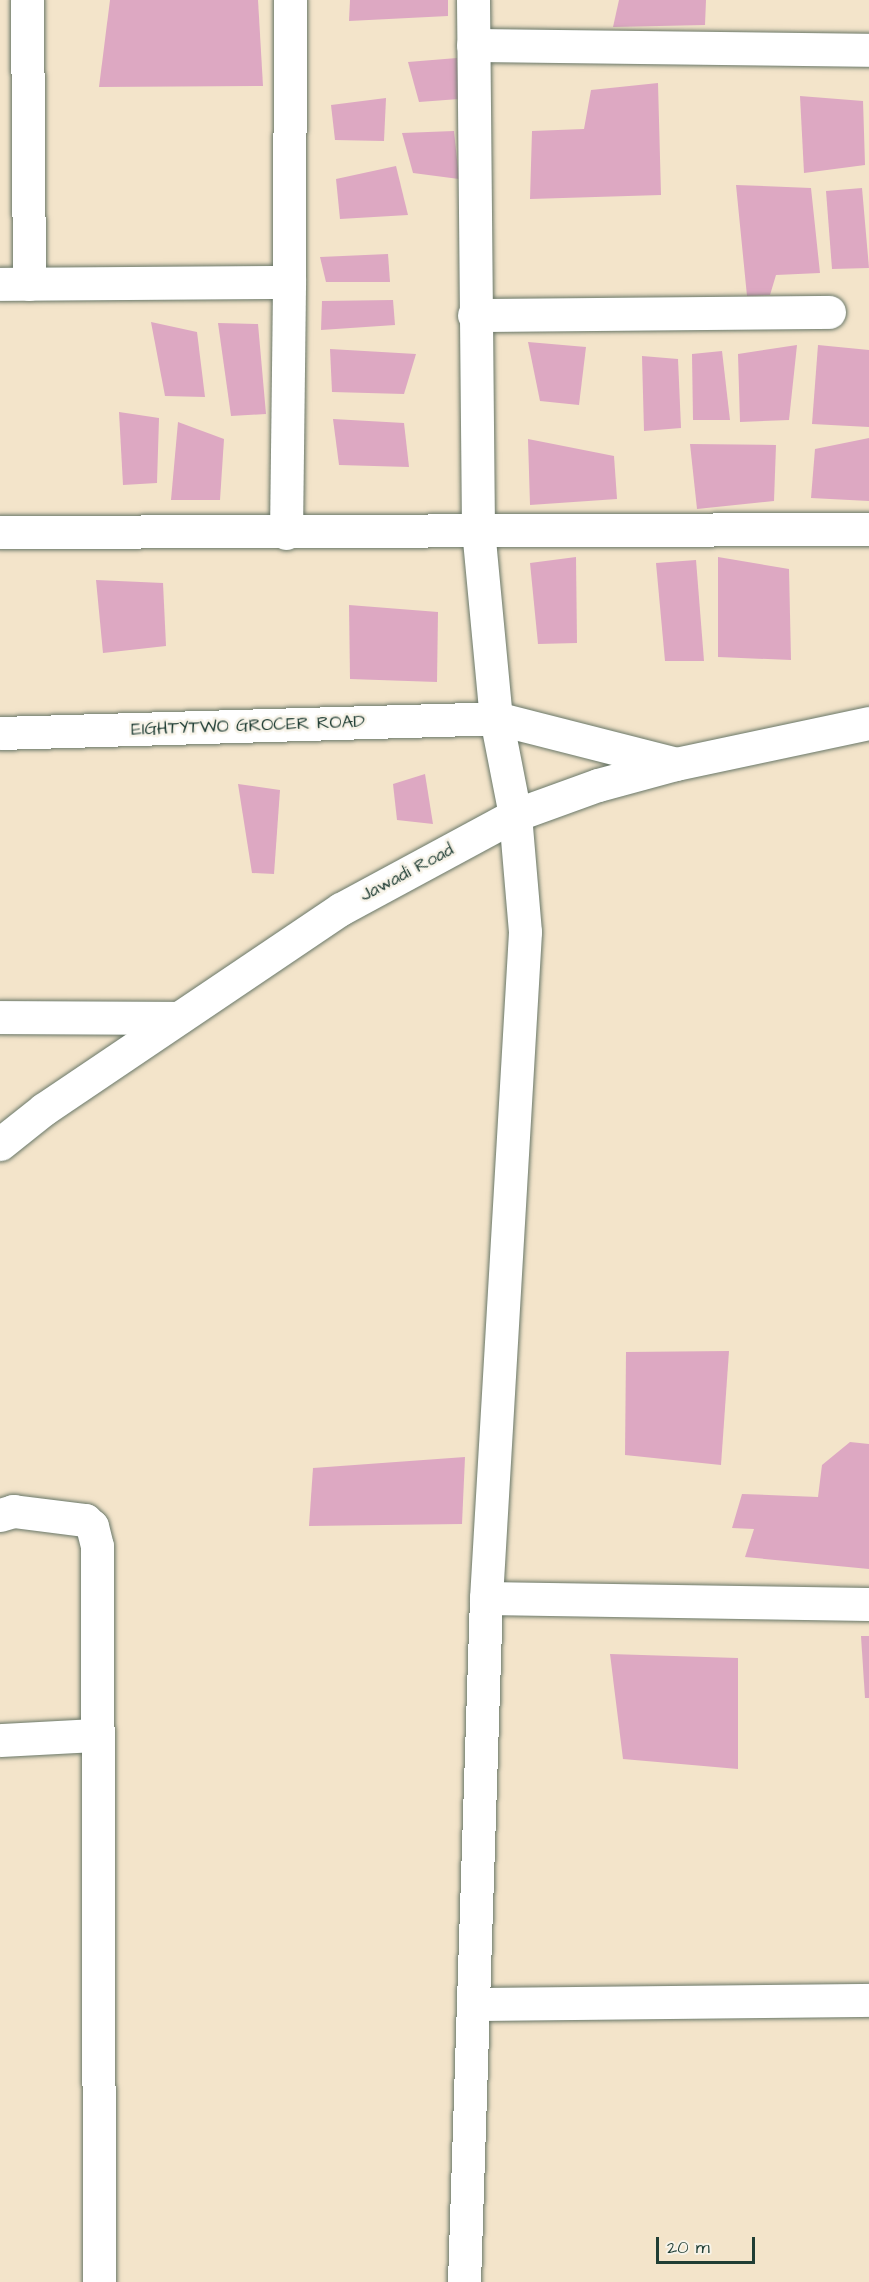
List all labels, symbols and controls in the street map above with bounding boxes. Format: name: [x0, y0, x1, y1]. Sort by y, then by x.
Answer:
street label: EIGHTYTWO GROCER ROAD: [131, 711, 365, 741]
street label: Jawadi Road: [357, 839, 457, 907]
scale bar: [659, 2225, 758, 2263]
text: 20 m: [667, 2235, 710, 2260]

